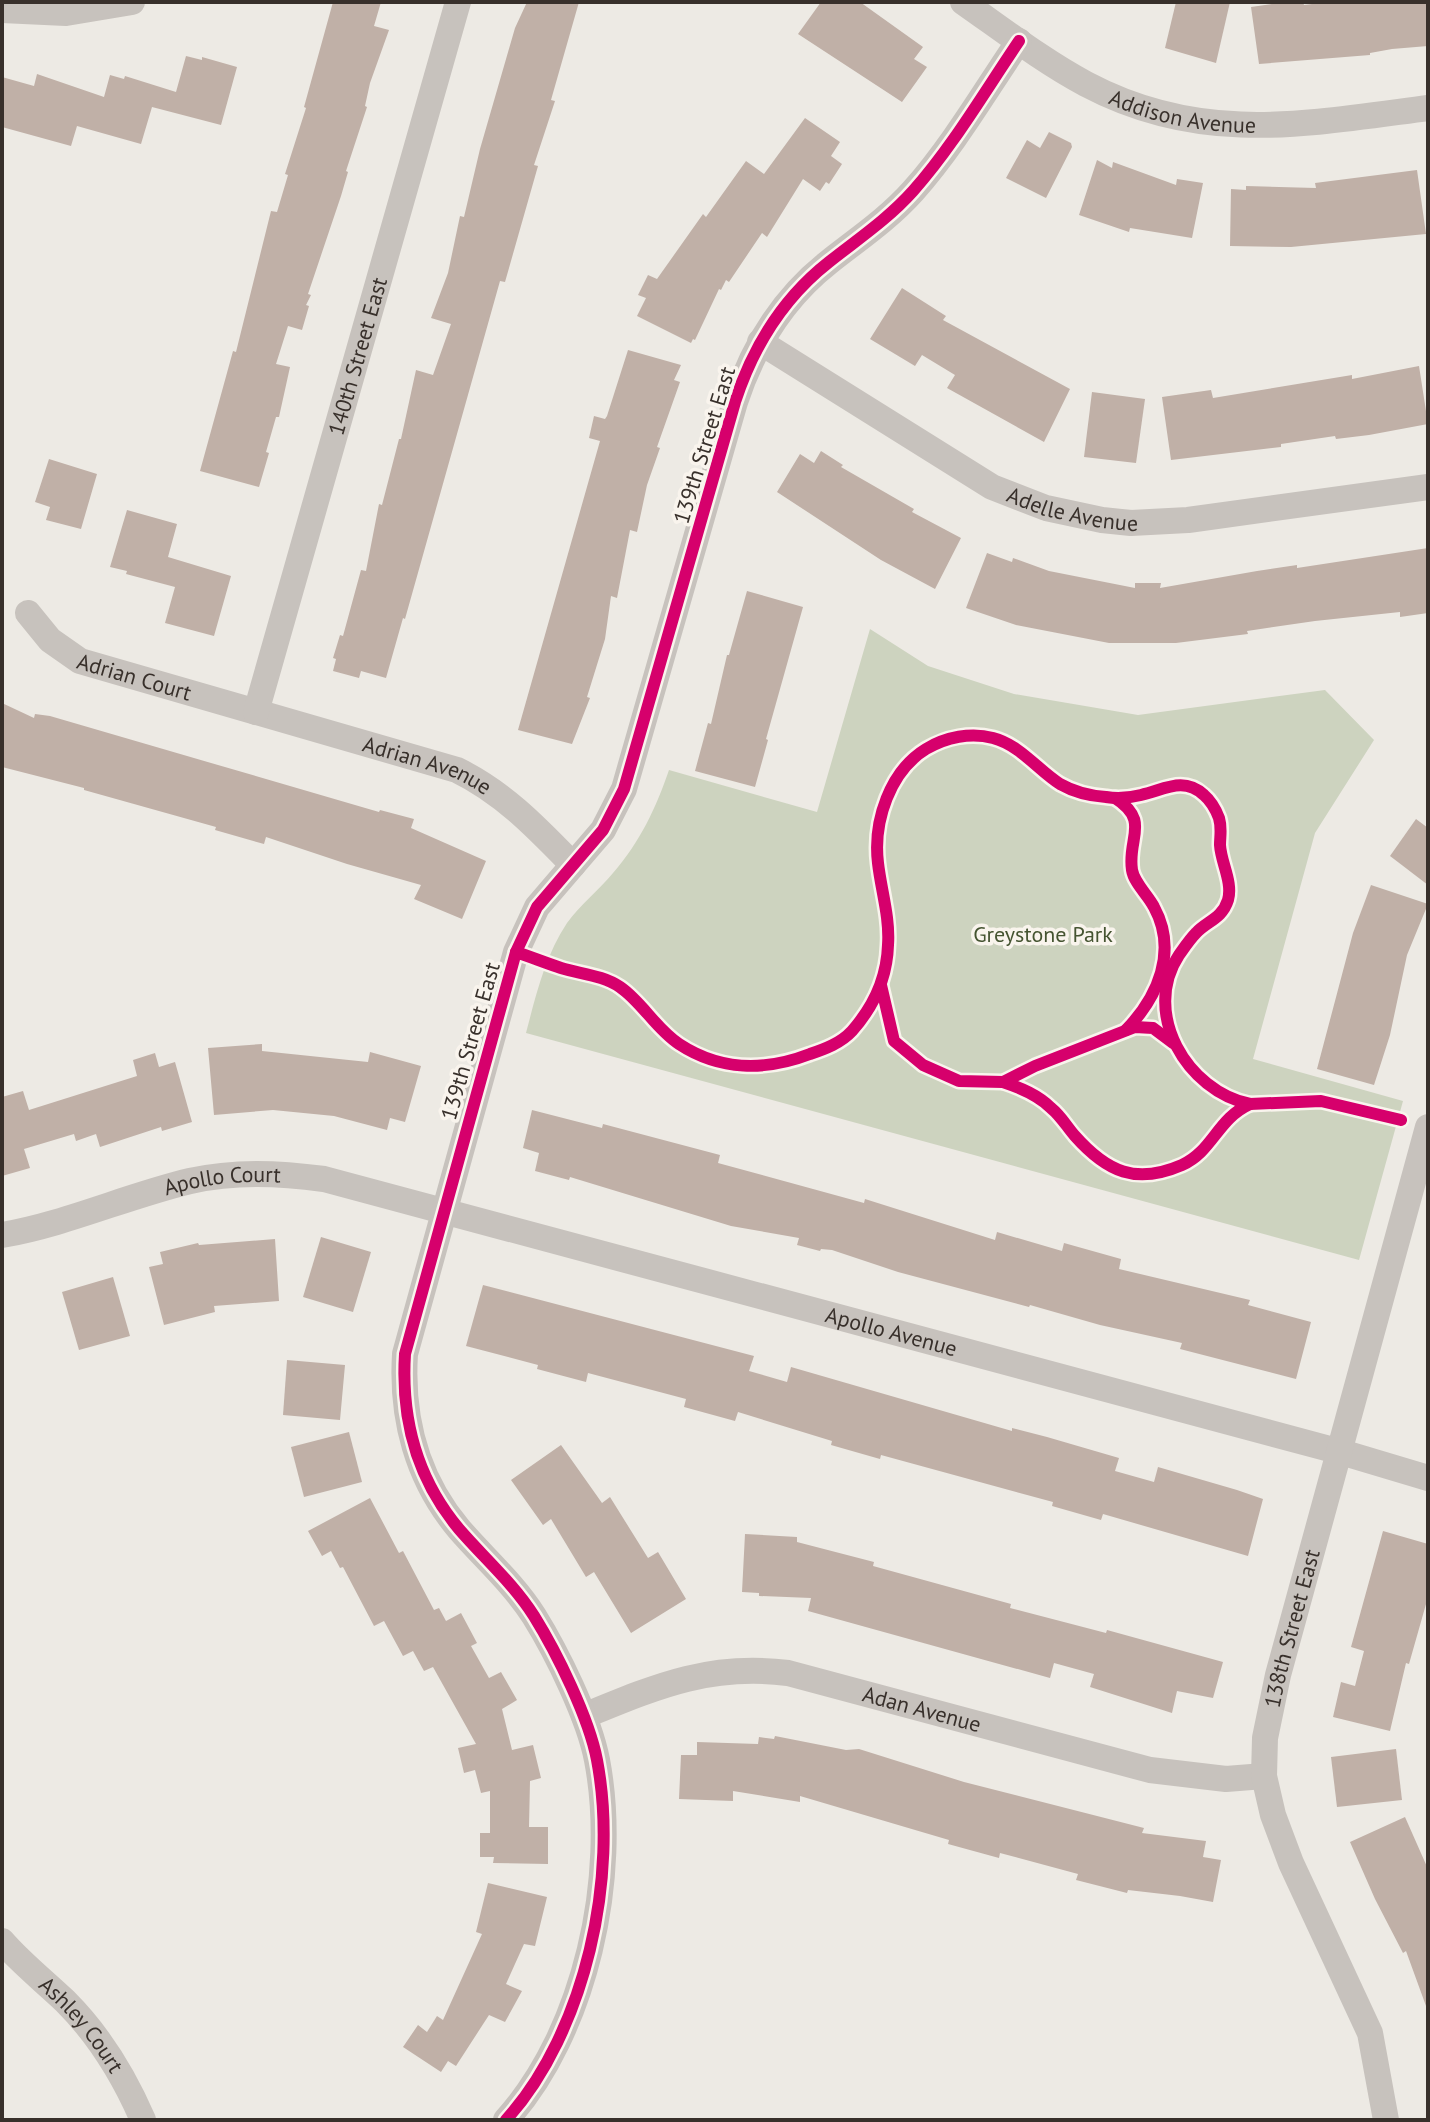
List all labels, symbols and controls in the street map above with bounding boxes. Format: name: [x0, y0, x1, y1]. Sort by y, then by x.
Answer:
street label: Addison Avenue: [1105, 83, 1256, 139]
street label: 140th Street East: [321, 273, 393, 438]
street label: 139th Street East: [667, 363, 741, 527]
street label: Adelle Avenue: [1003, 480, 1139, 537]
street label: Adrian Court: [74, 647, 195, 707]
street label: Adrian Avenue: [360, 729, 497, 801]
park label: Greystone Park: [973, 920, 1113, 948]
street label: 139th Street East: [434, 958, 506, 1123]
street label: Apollo Court: [160, 1160, 282, 1201]
street label: Apollo Avenue: [823, 1300, 960, 1362]
street label: 138th Street East: [1258, 1545, 1326, 1710]
street label: Adan Avenue: [860, 1680, 984, 1738]
street label: Ashley Court: [34, 1970, 130, 2078]

